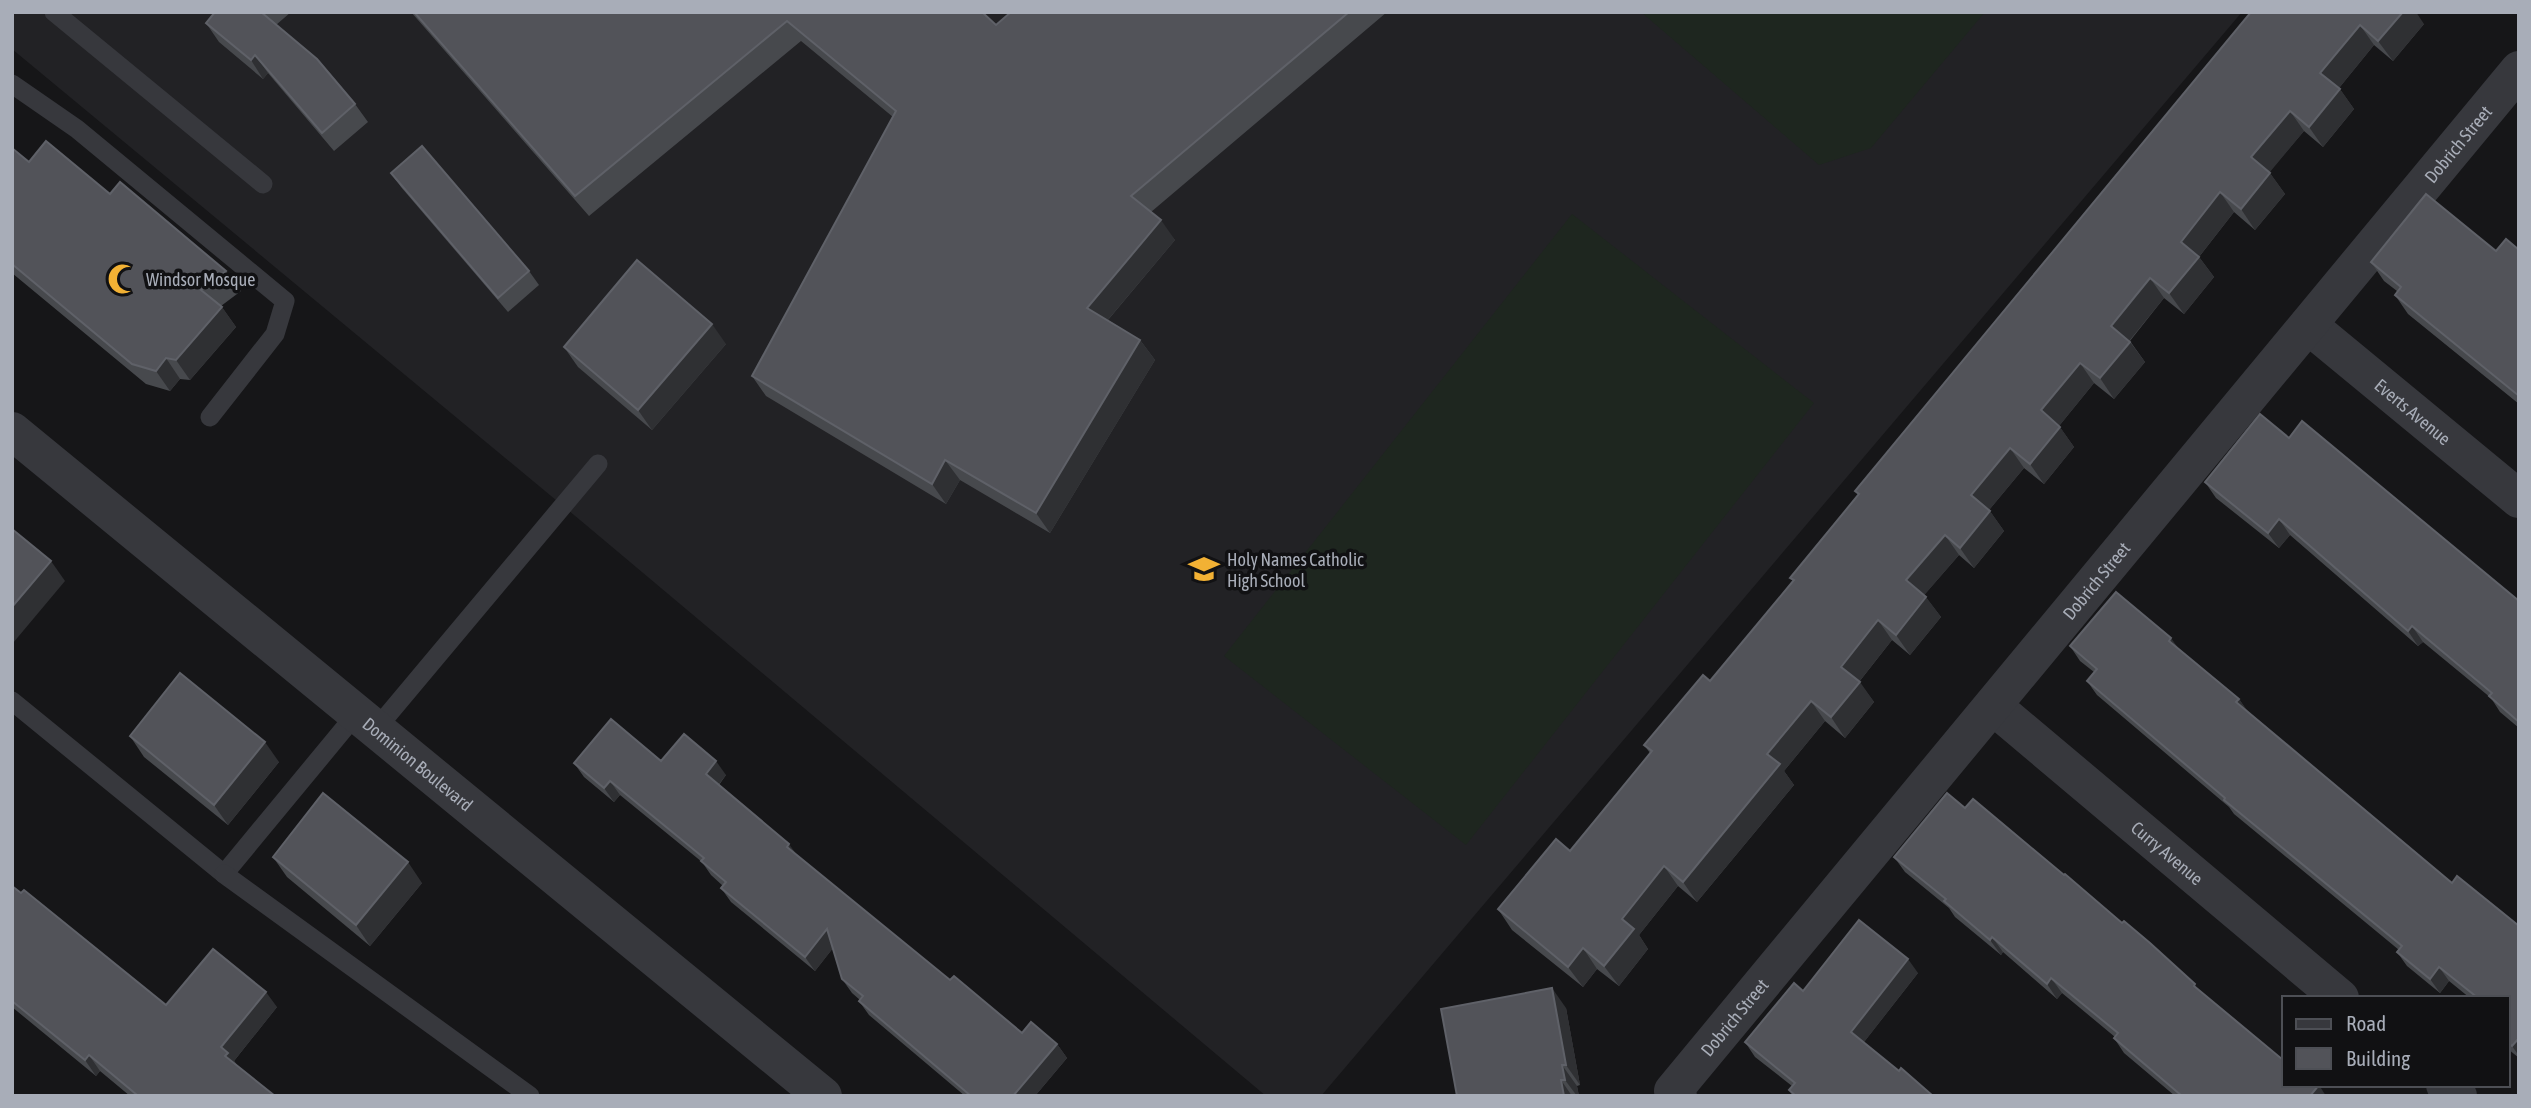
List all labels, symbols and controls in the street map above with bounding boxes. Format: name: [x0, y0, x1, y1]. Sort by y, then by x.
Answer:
street label: Dobrich Street: [2420, 101, 2496, 187]
mosque icon: Windsor Mosque: [106, 262, 140, 296]
place label: Windsor Mosque: [146, 269, 255, 290]
street label: Everts Avenue: [2371, 374, 2455, 449]
street label: Dobrich Street: [2058, 538, 2134, 623]
place label: Holy Names Catholic High School: [1227, 549, 1364, 591]
school or university icon: Holy Names Catholic High School: [1187, 552, 1221, 586]
street label: Dominion Boulevard: [359, 713, 477, 815]
street label: Curry Avenue: [2127, 817, 2208, 889]
street label: Dobrich Street: [1696, 974, 1772, 1060]
legend: [2282, 996, 2510, 1087]
text: Road: [2346, 1011, 2386, 1035]
text: Building: [2346, 1046, 2410, 1070]

